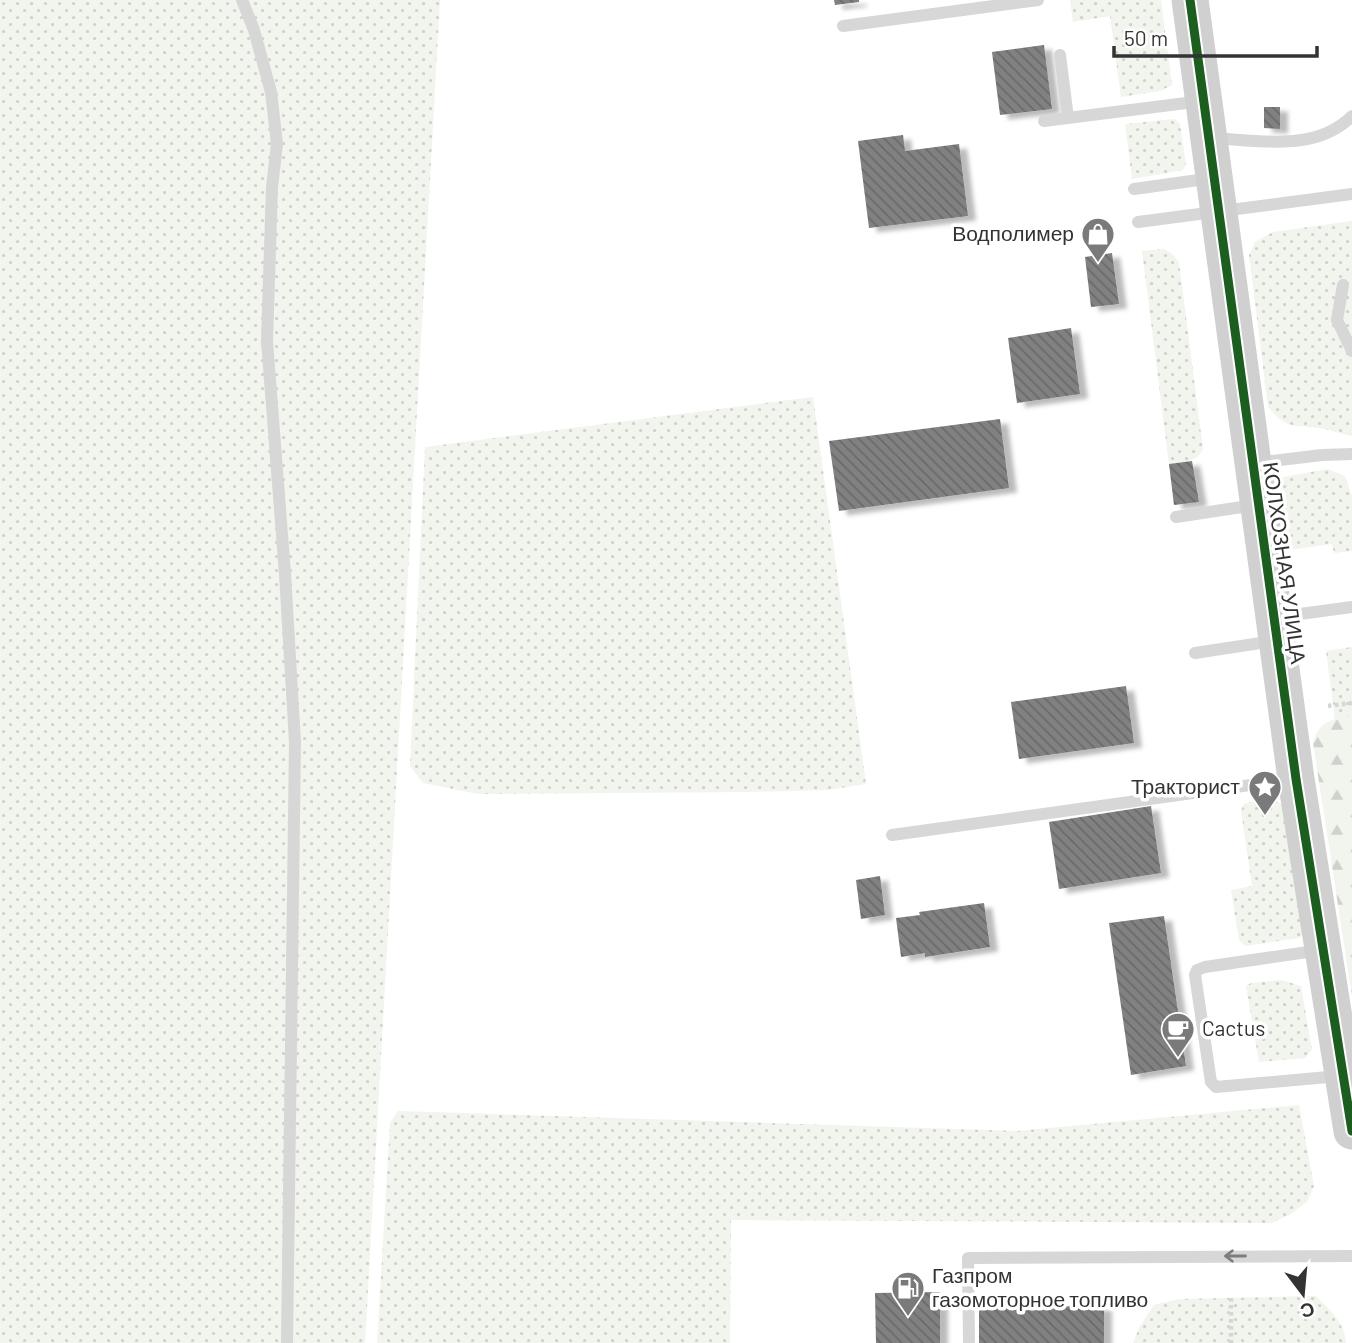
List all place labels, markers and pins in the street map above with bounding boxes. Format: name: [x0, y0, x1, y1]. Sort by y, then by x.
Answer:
shop icon: Водполимер: [1079, 215, 1117, 264]
place label: Водполимер: [952, 220, 1074, 245]
place icon: Тракторист: [1246, 768, 1284, 817]
place label: Тракторист: [1131, 773, 1240, 798]
cafe icon: Cactus: [1159, 1010, 1197, 1059]
place label: Cactus: [1202, 1015, 1265, 1040]
place label: Газпром газомоторное топливо: [932, 1262, 1148, 1311]
fuel station icon: Газпром газомоторное топливо: [889, 1269, 927, 1318]

